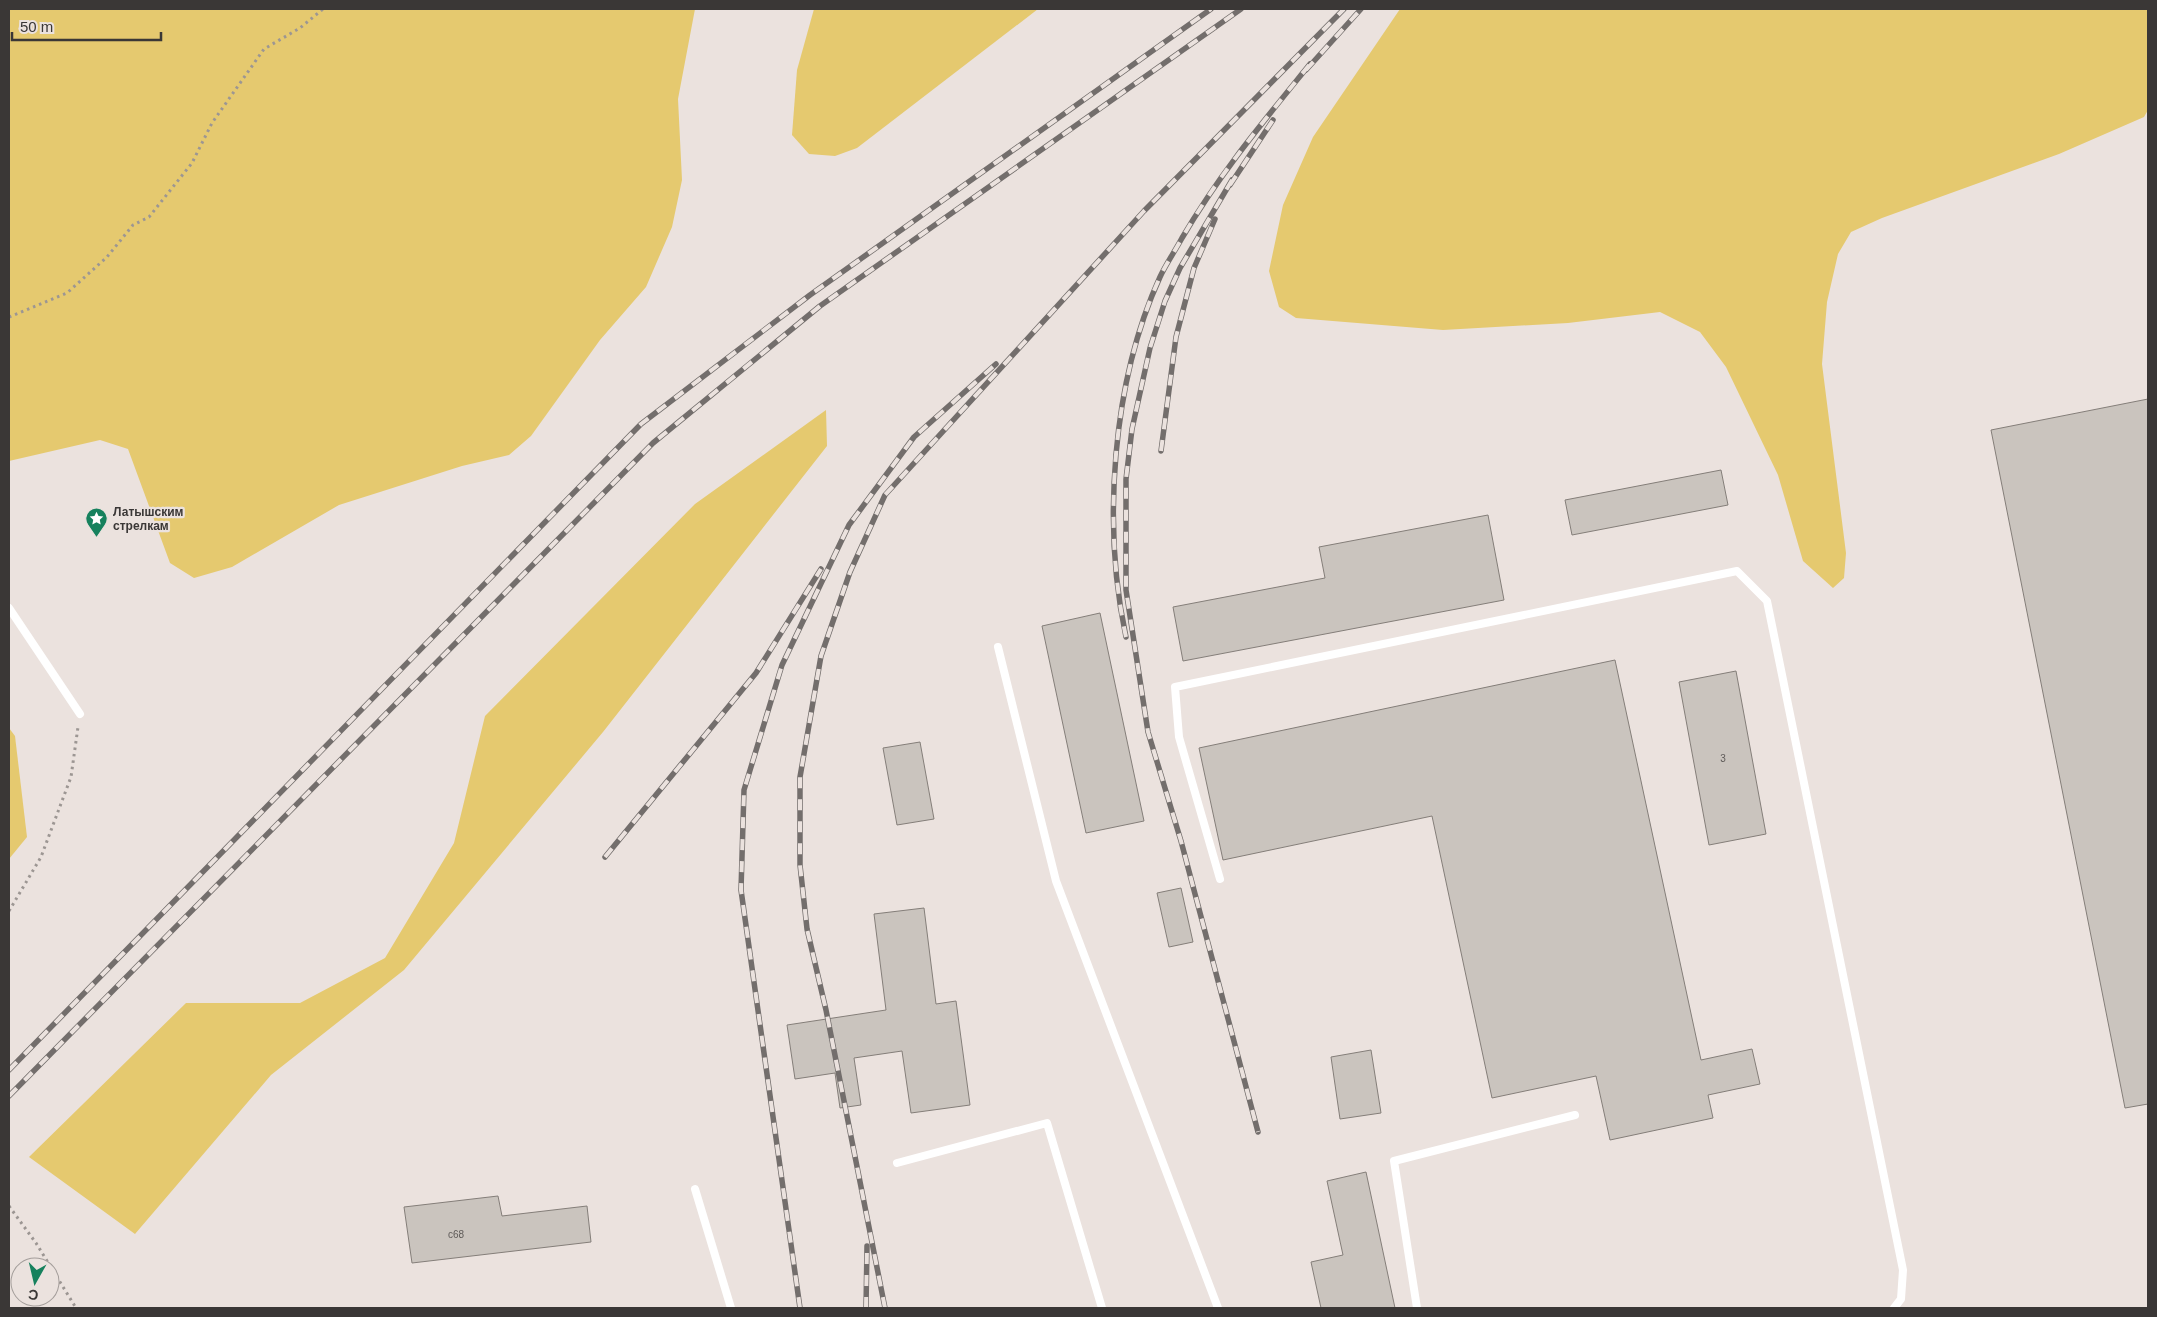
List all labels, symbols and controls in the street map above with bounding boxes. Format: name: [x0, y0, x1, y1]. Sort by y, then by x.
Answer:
scale bar: [12, 10, 161, 42]
text: 50 m: [20, 18, 53, 35]
place label: Латышским стрелкам: [113, 505, 184, 533]
place icon: Латышским стрелкам: [85, 507, 109, 538]
house number: 3: [1720, 753, 1726, 764]
house number: с68: [448, 1229, 464, 1240]
north arrow: [10, 1257, 60, 1307]
text: С: [27, 1286, 39, 1304]

